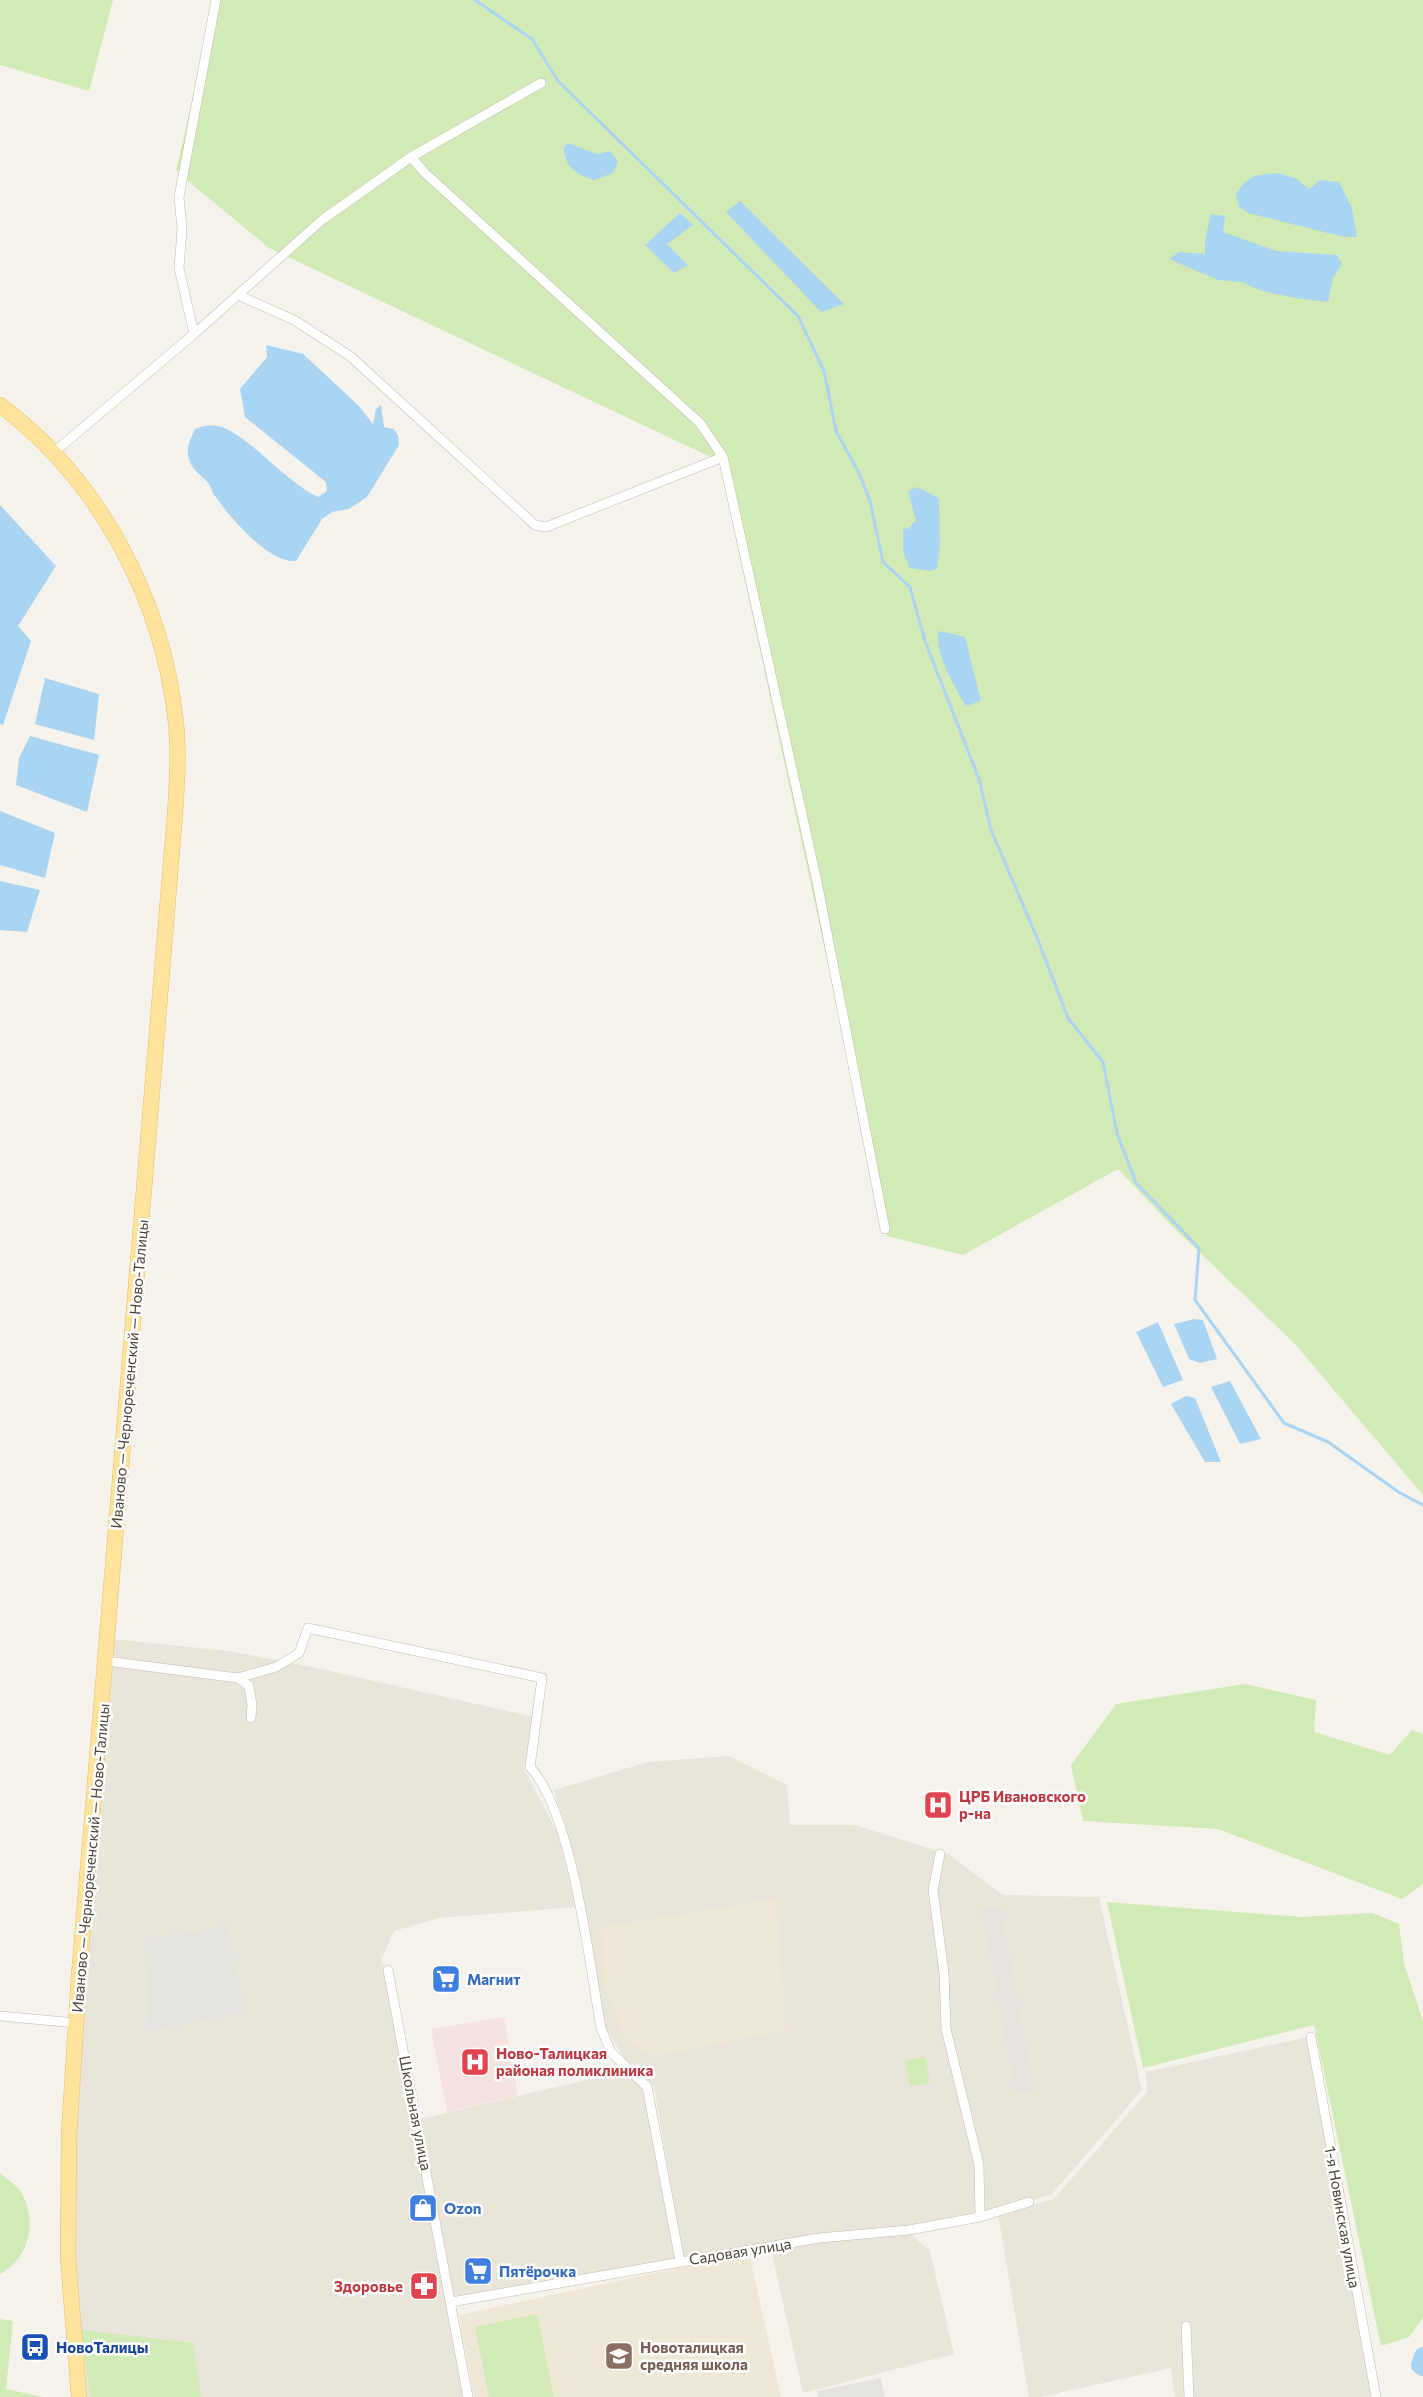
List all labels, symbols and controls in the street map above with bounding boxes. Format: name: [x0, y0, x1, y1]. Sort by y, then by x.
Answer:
street label: Иваново — Чернореченский — Ново-Талицы: [107, 1219, 151, 1529]
street label: Иваново — Чернореченский — Ново-Талицы: [68, 1703, 112, 2013]
place label: ЦРБ Ивановского р-на: [959, 1787, 1086, 1822]
hospital icon: ЦРБ Ивановского р-на: [922, 1789, 954, 1821]
supermarket icon: Магнит: [430, 1963, 462, 1995]
place label: Магнит: [467, 1970, 520, 1988]
place label: Ново-Талицкая районая поликлиника: [496, 2044, 653, 2079]
hospital icon: Ново-Талицкая районая поликлиника: [459, 2046, 491, 2078]
street label: Школьная улица: [396, 2054, 436, 2172]
street label: 1-я Новинская улица: [1322, 2145, 1364, 2289]
shop icon: Ozon: [407, 2192, 439, 2224]
place label: Ozon: [444, 2199, 482, 2217]
street label: Садовая улица: [688, 2234, 792, 2268]
supermarket icon: Пятёрочка: [462, 2255, 494, 2287]
place label: Пятёрочка: [499, 2262, 576, 2280]
pharmacy icon: Здоровье: [408, 2270, 440, 2302]
place label: Здоровье: [334, 2277, 403, 2295]
bus stop icon: НовоТалицы: [19, 2331, 51, 2363]
place label: НовоТалицы: [56, 2338, 148, 2356]
place label: Новоталицкая средняя школа: [640, 2338, 748, 2373]
school or university icon: Новоталицкая средняя школа: [603, 2340, 635, 2372]

